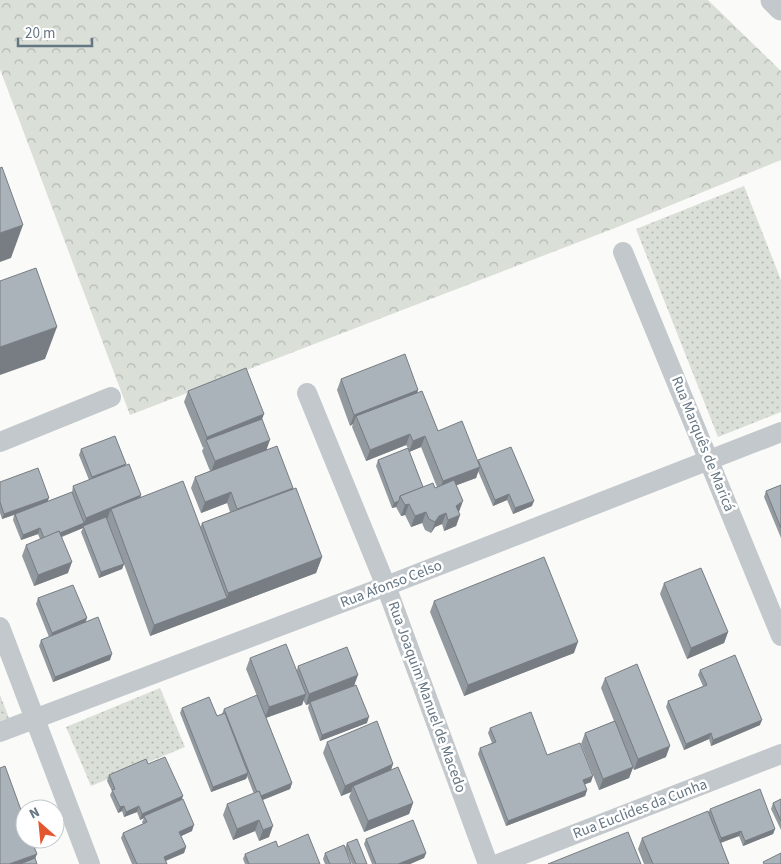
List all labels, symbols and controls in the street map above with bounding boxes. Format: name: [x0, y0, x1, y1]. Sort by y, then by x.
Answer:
scale bar: [18, 15, 91, 47]
text: 20 m: [25, 23, 55, 44]
street label: Rua Marquês de Maricá: [666, 373, 740, 515]
street label: Rua Afonso Celso: [337, 555, 445, 613]
street label: Rua Joaquim Manuel de Macedo: [383, 598, 471, 796]
street label: Rua Euclides da Cunha: [570, 774, 710, 844]
north arrow: [15, 799, 65, 849]
text: N: [26, 802, 43, 824]

